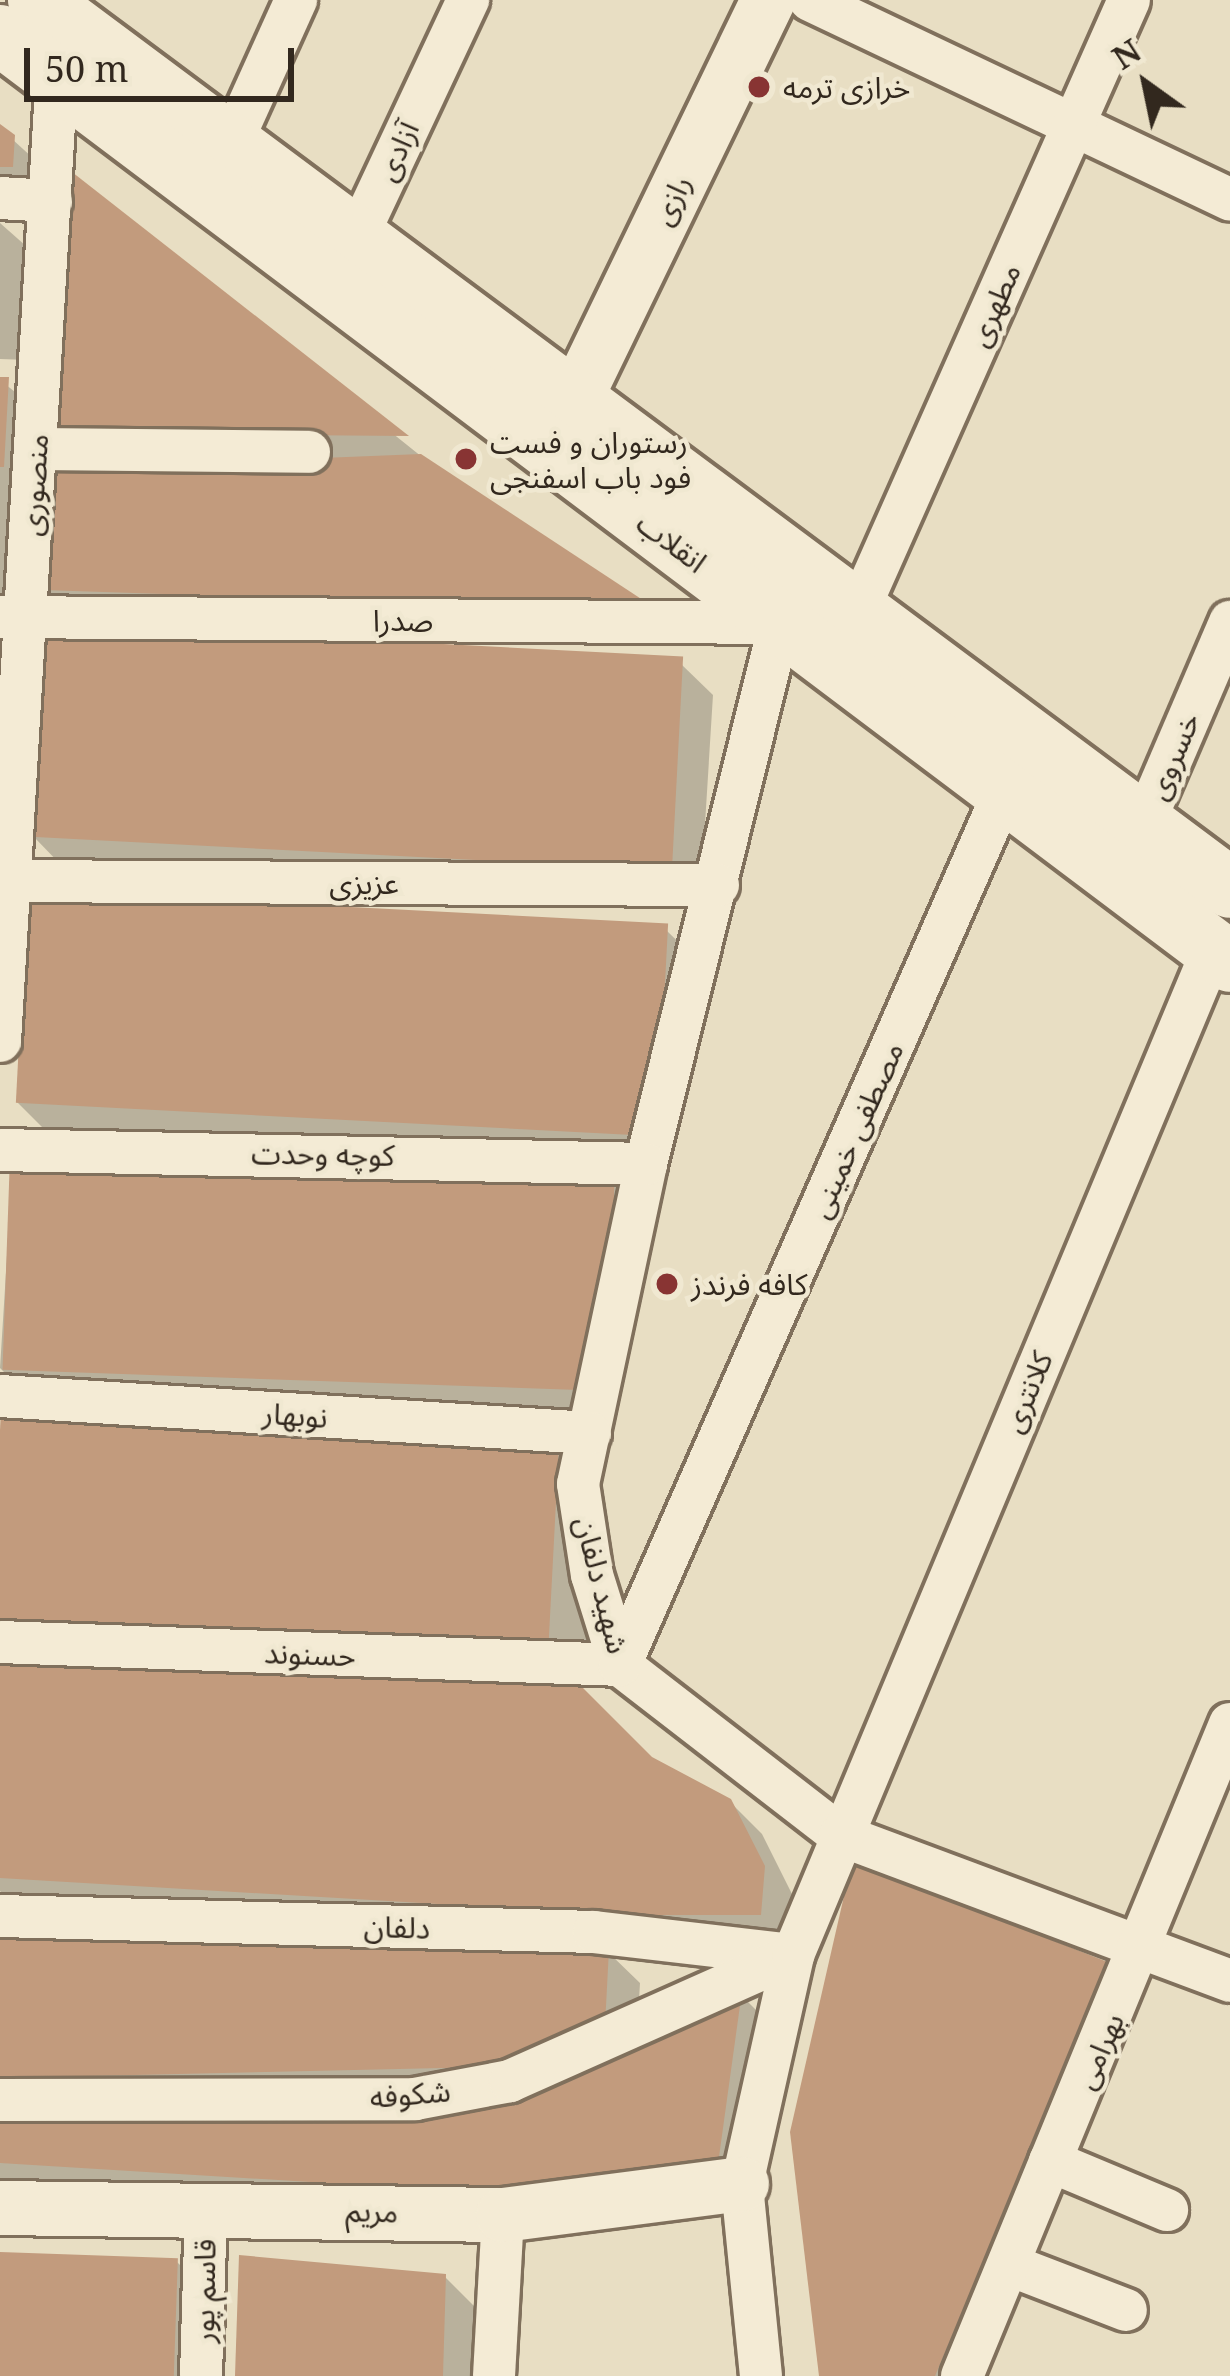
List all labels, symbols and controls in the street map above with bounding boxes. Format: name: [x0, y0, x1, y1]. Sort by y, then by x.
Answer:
scale bar: [30, 24, 300, 98]
north arrow: [1086, 24, 1206, 144]
text: N: [1103, 27, 1149, 79]
text: 50 m: [45, 44, 129, 93]
place label: خرازی ترمه: [783, 69, 911, 105]
marker: خرازی ترمه: [746, 74, 772, 100]
street label: آزادی: [368, 115, 426, 187]
street label: رازی: [644, 169, 698, 231]
street label: مطهری: [960, 258, 1028, 352]
place label: رستوران و فست فود باب اسفنجی: [490, 424, 691, 494]
street label: منصوری: [12, 433, 56, 537]
marker: رستوران و فست فود باب اسفنجی: [453, 446, 479, 472]
street label: انقلاب: [630, 504, 714, 580]
street label: صدرا: [373, 602, 433, 638]
street label: خسروی: [1139, 707, 1207, 805]
street label: عزیزی: [329, 865, 399, 901]
street label: مصطفی خمینی: [801, 1036, 911, 1224]
street label: کوچه وحدت: [251, 1135, 395, 1173]
place label: کافه فرندز: [691, 1266, 807, 1302]
marker: کافه فرندز: [654, 1271, 680, 1297]
street label: کلانتری: [994, 1346, 1060, 1438]
street label: نوبهار: [261, 1395, 329, 1435]
street label: شهید دلفان: [568, 1513, 636, 1657]
street label: حسنوند: [264, 1634, 356, 1674]
street label: دلفان: [363, 1908, 431, 1946]
street label: بهرامی: [1066, 2007, 1132, 2095]
street label: شکوفه: [368, 2073, 452, 2115]
street label: مریم: [345, 2192, 399, 2230]
street label: قاسم پور: [185, 2238, 223, 2344]

